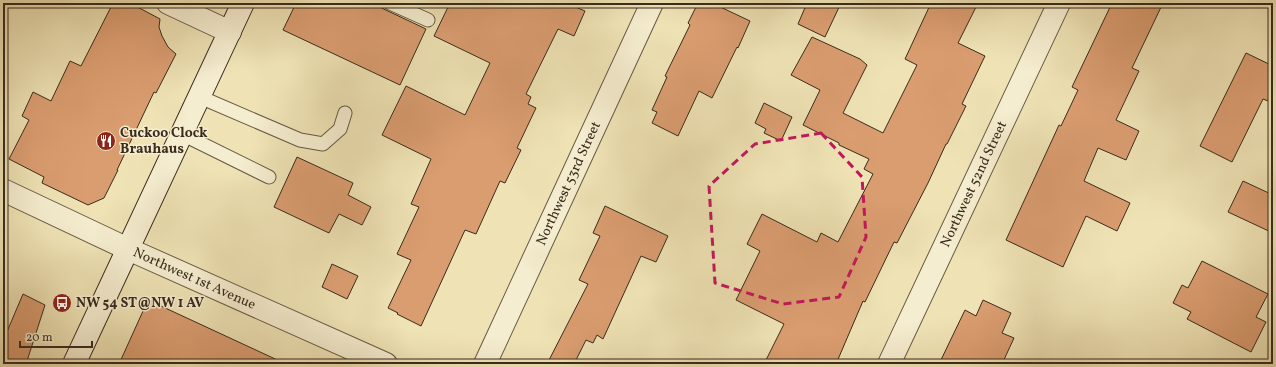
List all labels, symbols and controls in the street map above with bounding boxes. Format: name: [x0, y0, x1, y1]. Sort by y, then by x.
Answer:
street label: Northwest 53rd Street: [532, 118, 605, 249]
street label: Northwest 52nd Street: [936, 118, 1012, 250]
place label: Cuckoo Clock Brauhaus: [120, 124, 208, 159]
restaurant icon: Cuckoo Clock Brauhaus: [95, 130, 117, 152]
street label: Northwest 1st Avenue: [130, 243, 259, 314]
bus stop icon: NW 54 ST@NW 1 AV: [51, 292, 73, 314]
place label: NW 54 ST@NW 1 AV: [76, 294, 204, 313]
scale bar: [20, 323, 92, 349]
text: 20 m: [26, 330, 53, 346]

